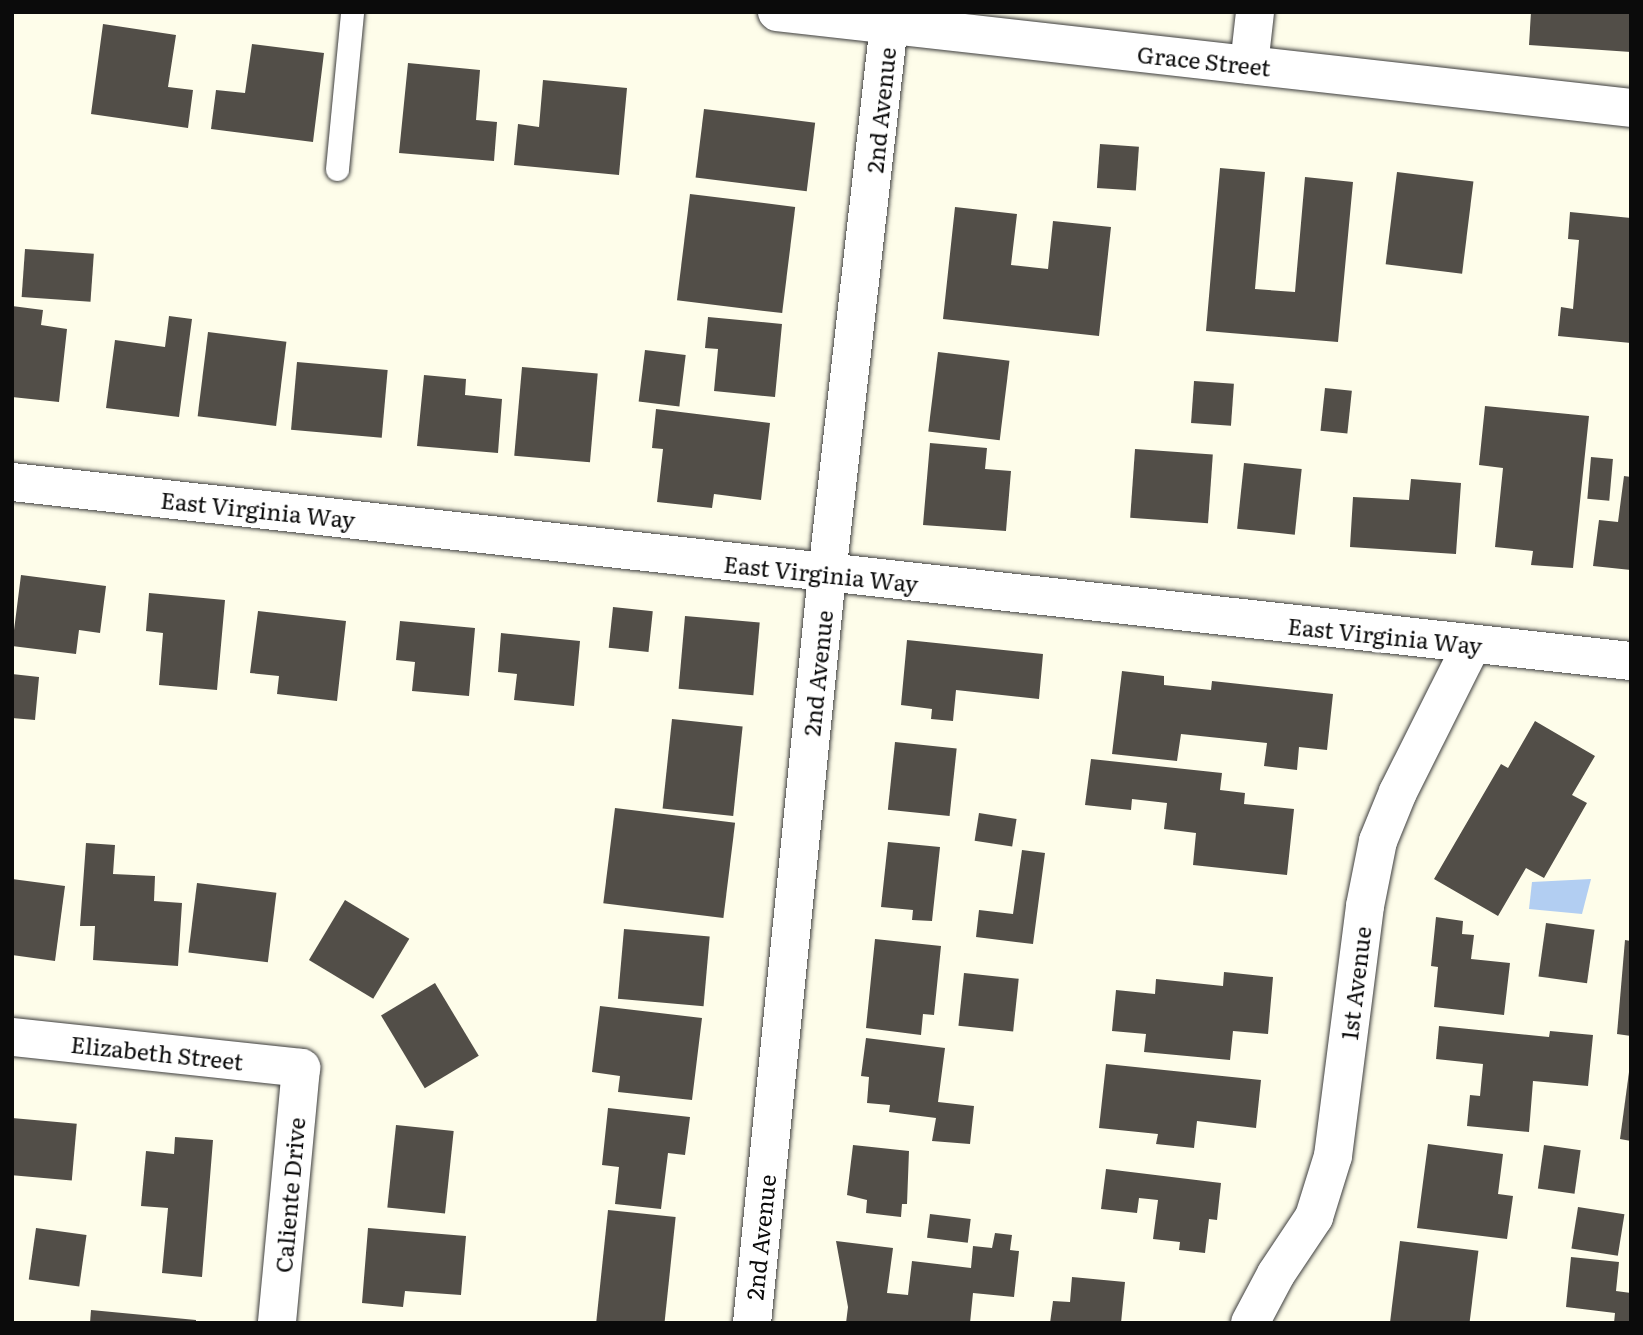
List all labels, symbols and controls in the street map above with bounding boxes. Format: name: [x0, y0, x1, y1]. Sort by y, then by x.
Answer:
street label: Grace Street: [1136, 39, 1272, 81]
street label: 2nd Avenue: [860, 46, 900, 174]
street label: East Virginia Way: [159, 485, 357, 533]
street label: East Virginia Way: [722, 549, 920, 597]
street label: 2nd Avenue: [797, 609, 837, 737]
street label: East Virginia Way: [1286, 611, 1484, 659]
street label: 1st Avenue: [1334, 925, 1376, 1041]
street label: Elizabeth Street: [69, 1029, 245, 1075]
street label: Caliente Drive: [268, 1116, 310, 1274]
street label: 2nd Avenue: [740, 1173, 780, 1301]

